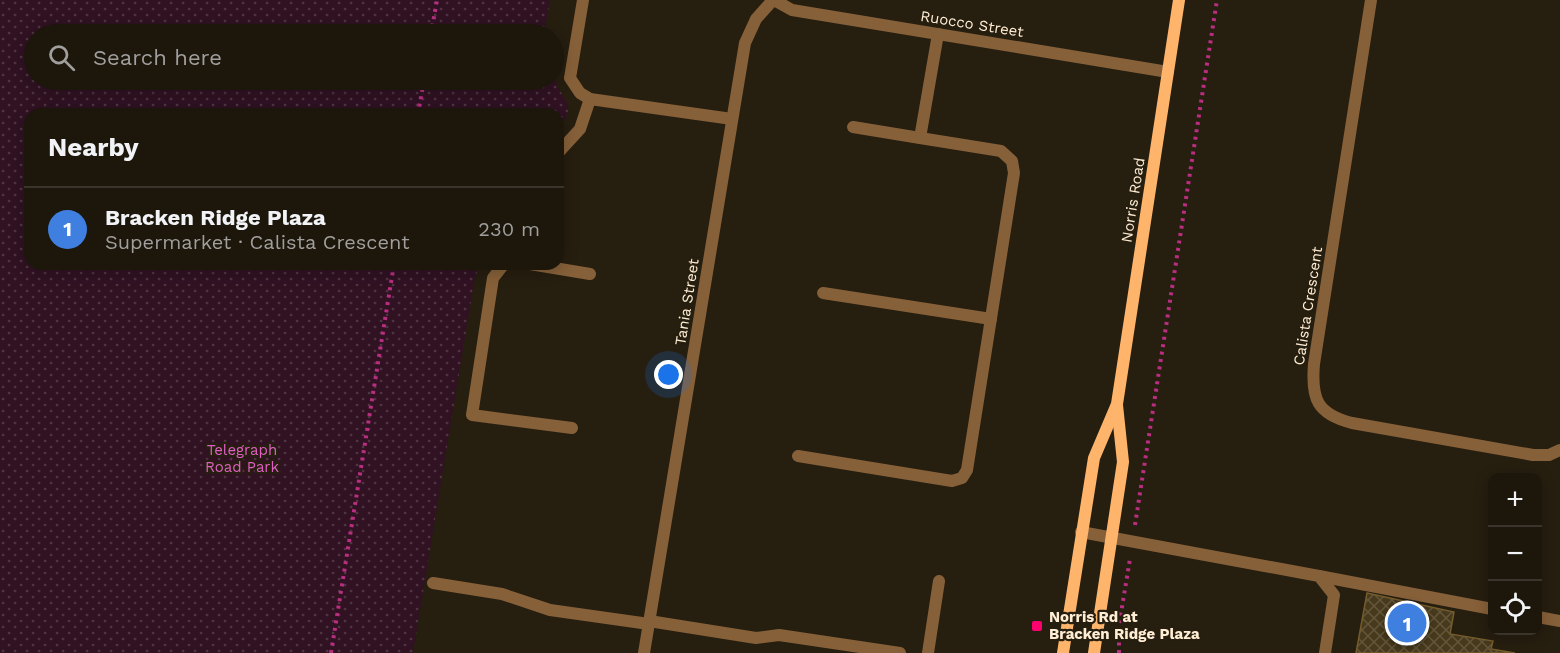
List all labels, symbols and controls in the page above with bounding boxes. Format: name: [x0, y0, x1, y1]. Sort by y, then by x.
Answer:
street label: Ruocco Street: [919, 7, 1026, 41]
search box: [24, 24, 564, 90]
icon: search: [45, 41, 78, 74]
text: Search here: [93, 45, 222, 70]
text: Nearby: [48, 132, 139, 162]
street label: Norris Road: [1117, 156, 1149, 244]
text: Bracken Ridge Plaza: [105, 205, 326, 230]
text: 1: [63, 217, 72, 241]
text: 230 m: [478, 217, 540, 241]
text: Supermarket · Calista Crescent: [105, 230, 410, 254]
street label: Calista Crescent: [1290, 245, 1326, 367]
street label: Tania Street: [671, 257, 703, 347]
your location: [654, 360, 683, 389]
park label: Telegraph Road Park: [205, 441, 279, 476]
map controls: [1488, 473, 1542, 635]
button: +: [1488, 473, 1542, 527]
button: −: [1488, 527, 1542, 581]
button: locate: [1488, 581, 1542, 635]
pin: 1: [1388, 600, 1426, 646]
place label: Norris Rd at Bracken Ridge Plaza: [1049, 608, 1200, 643]
marker: Norris Rd at Bracken Ridge Plaza: [1030, 619, 1044, 633]

